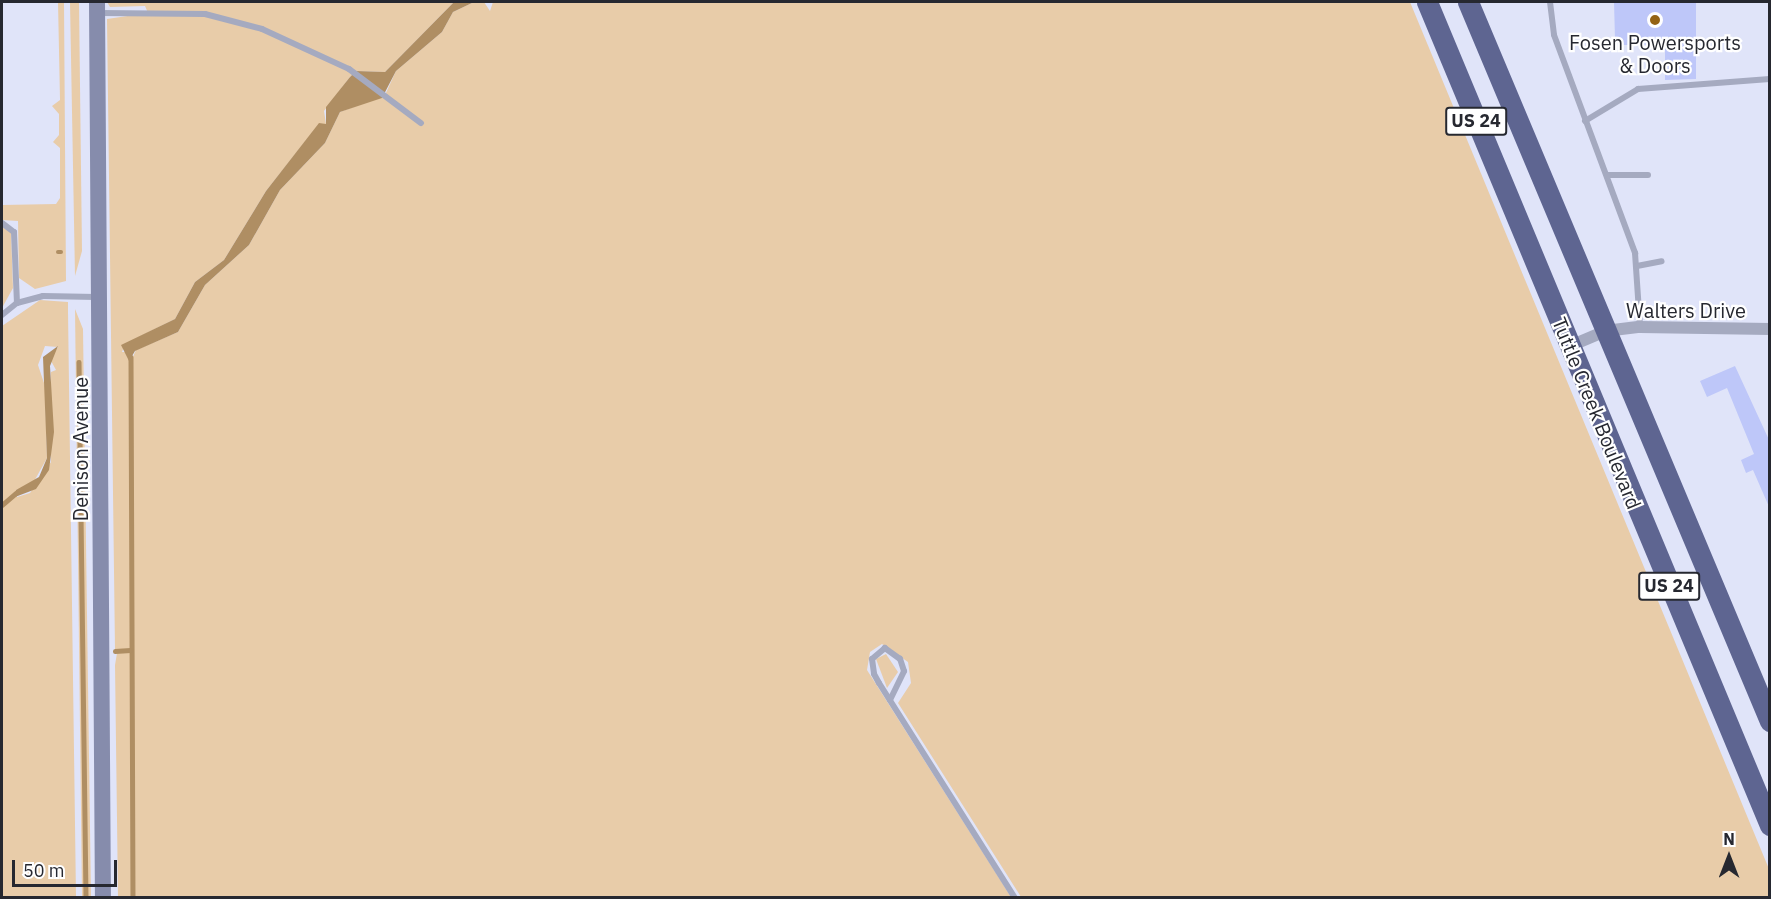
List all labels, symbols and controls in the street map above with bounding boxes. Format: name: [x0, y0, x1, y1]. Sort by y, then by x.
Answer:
marker: Fosen Powersports & Doors: [1648, 13, 1662, 27]
place label: Fosen Powersports & Doors: [1569, 30, 1741, 77]
road number: US 24: [1444, 106, 1508, 136]
street label: Walters Drive: [1626, 298, 1746, 322]
street label: Tuttle Creek Boulevard: [1548, 314, 1646, 512]
street label: Denison Avenue: [68, 377, 92, 521]
road number: US 24: [1638, 571, 1700, 601]
north arrow: [1699, 827, 1759, 887]
text: N: [1723, 829, 1735, 849]
scale bar: [15, 848, 120, 886]
text: 50 m: [23, 859, 65, 882]

